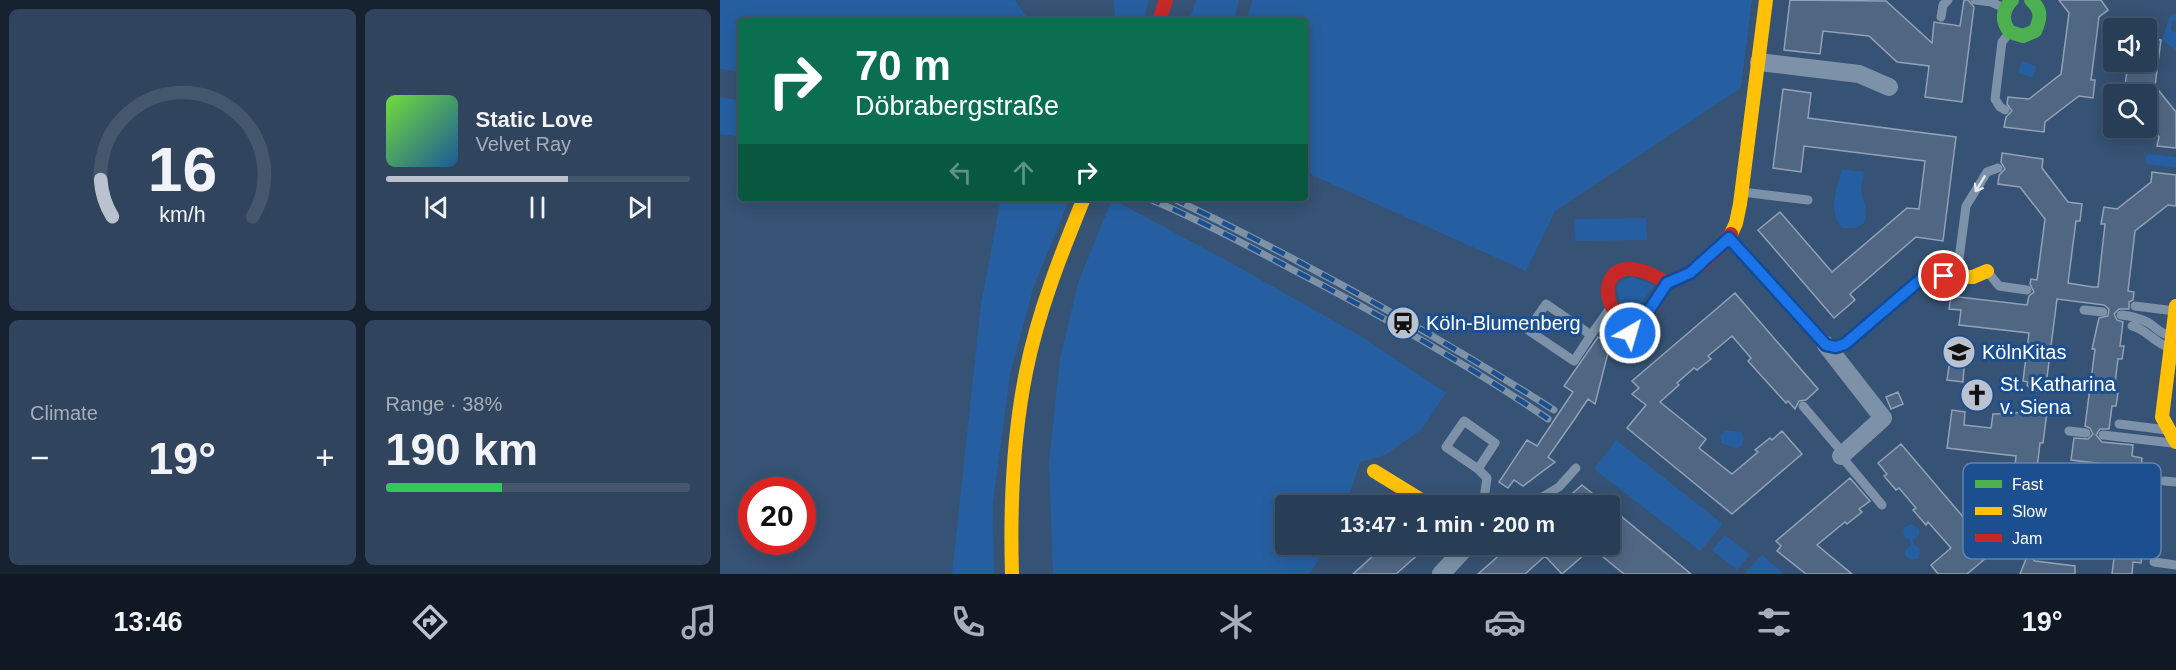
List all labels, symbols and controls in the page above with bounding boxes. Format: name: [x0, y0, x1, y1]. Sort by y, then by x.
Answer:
map controls: [2103, 18, 2157, 138]
button: sound: [2103, 18, 2157, 72]
icon: right: [756, 42, 834, 120]
text: 70 m: [855, 42, 951, 89]
button: search: [2103, 84, 2157, 138]
text: Döbrabergstraße: [855, 91, 1059, 121]
text: Static Love: [476, 107, 593, 132]
text: Velvet Ray: [476, 133, 571, 155]
text: 16: [148, 135, 217, 204]
icon: left: [944, 156, 977, 189]
icon: ahead: [1007, 156, 1040, 189]
icon: right: [1070, 156, 1103, 189]
one-way arrow: [1973, 175, 1985, 192]
icon: previous: [420, 191, 453, 224]
icon: pause: [521, 191, 554, 224]
icon: next: [623, 191, 656, 224]
text: km/h: [159, 203, 205, 227]
pin: [1918, 250, 1969, 301]
icon: arrive: [1927, 259, 1960, 292]
position arrow: [1598, 301, 1662, 365]
station icon: Köln-Blumenberg: [1385, 305, 1421, 341]
place label: Köln-Blumenberg: [1426, 312, 1581, 334]
school or university icon: KölnKitas: [1941, 334, 1977, 370]
place label: KölnKitas: [1982, 341, 2067, 363]
place label: St. Katharina v. Siena: [2000, 373, 2117, 418]
church icon: St. Katharina v. Siena: [1959, 377, 1995, 413]
text: Range · 38%: [386, 393, 502, 415]
text: Climate: [30, 402, 98, 424]
text: 190 km: [386, 424, 538, 475]
text: 19°: [148, 433, 216, 484]
text: −: [30, 439, 49, 476]
text: +: [315, 439, 335, 476]
legend: [1963, 463, 2161, 559]
text: Fast: [2012, 476, 2044, 493]
speed limit sign: 20: [738, 477, 816, 555]
text: Slow: [2012, 503, 2047, 520]
text: 13:47 · 1 min · 200 m: [1340, 512, 1555, 537]
text: Jam: [2012, 530, 2042, 547]
icon: directions: [409, 601, 451, 643]
icon: music: [678, 601, 720, 643]
icon: phone: [947, 601, 989, 643]
icon: climate: [1215, 601, 1257, 643]
icon: car: [1484, 601, 1526, 643]
icon: filters: [1753, 601, 1795, 643]
text: 13:46: [113, 607, 182, 637]
text: 19°: [2022, 607, 2063, 637]

